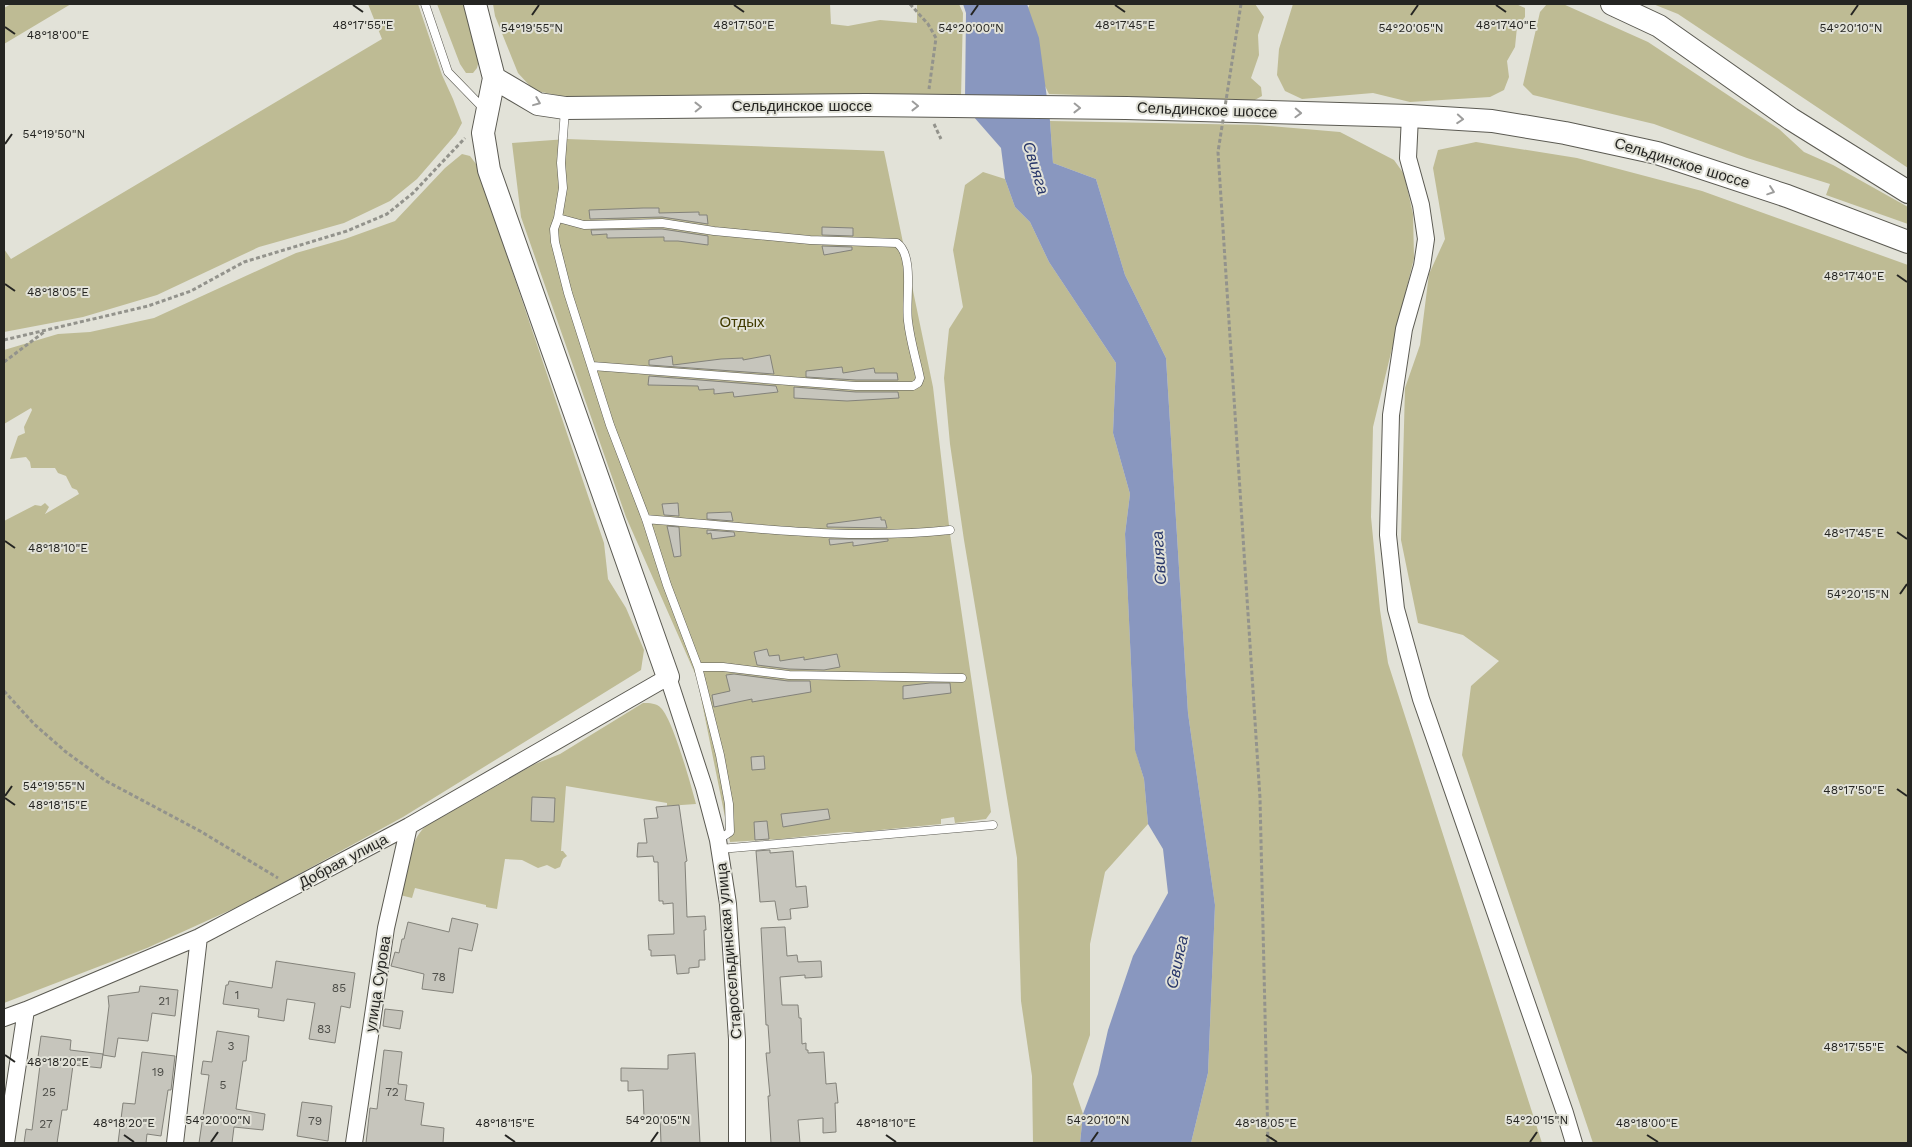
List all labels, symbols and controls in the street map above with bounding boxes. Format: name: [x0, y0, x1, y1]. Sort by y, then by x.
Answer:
text: 48°17'55"E: [333, 18, 394, 32]
text: 48°17'50"E: [713, 18, 775, 32]
text: 48°17'45"E: [1095, 18, 1155, 32]
text: 48°17'40"E: [1476, 18, 1537, 32]
text: 54°19'55"N: [501, 21, 563, 35]
text: 54°20'00"N: [938, 21, 1004, 35]
text: 54°20'05"N: [1378, 21, 1444, 35]
text: 54°20'10"N: [1820, 21, 1882, 35]
text: 48°18'00"E: [27, 28, 90, 42]
one-way arrow: [532, 95, 541, 106]
street label: Сельдинское шоссе: [732, 97, 872, 115]
street label: Сельдинское шоссе: [1137, 99, 1277, 121]
one-way arrow: [911, 101, 919, 111]
one-way arrow: [694, 102, 702, 112]
one-way arrow: [1073, 102, 1081, 113]
one-way arrow: [1294, 107, 1302, 118]
one-way arrow: [1456, 113, 1464, 124]
text: 54°19'50"N: [23, 127, 85, 141]
street label: Сельдинское шоссе: [1612, 134, 1752, 192]
water label: Свияга: [1019, 139, 1053, 197]
one-way arrow: [1766, 185, 1774, 195]
text: 48°17'40"E: [1824, 269, 1885, 283]
text: 48°18'05"E: [27, 285, 89, 299]
park label: Отдых: [719, 313, 765, 331]
text: 48°17'45"E: [1824, 526, 1884, 540]
water label: Свияга: [1148, 530, 1170, 586]
text: 48°18'10"E: [28, 541, 88, 555]
text: 54°20'15"N: [1827, 587, 1889, 601]
text: 54°19'55"N: [23, 779, 85, 793]
text: 48°17'50"E: [1823, 783, 1885, 797]
text: 48°18'15"E: [28, 798, 88, 812]
street label: Добрая улица: [295, 830, 391, 892]
street label: Старосельдинская улица: [712, 861, 746, 1040]
street label: улица Сурова: [361, 934, 395, 1033]
water label: Свияга: [1162, 934, 1192, 990]
house number: 78: [432, 970, 446, 984]
house number: 85: [332, 981, 346, 995]
house number: 1: [235, 988, 239, 1002]
house number: 21: [158, 994, 170, 1008]
house number: 83: [317, 1022, 331, 1036]
house number: 3: [228, 1039, 235, 1053]
text: 48°17'55"E: [1824, 1040, 1885, 1054]
text: 48°18'20"E: [27, 1055, 89, 1069]
house number: 19: [152, 1065, 164, 1079]
house number: 5: [220, 1078, 227, 1092]
house number: 25: [42, 1085, 56, 1099]
house number: 72: [385, 1085, 399, 1099]
text: 54°20'00"N: [185, 1113, 251, 1127]
text: 54°20'05"N: [625, 1113, 691, 1127]
text: 54°20'10"N: [1067, 1113, 1129, 1127]
text: 54°20'15"N: [1506, 1113, 1568, 1127]
house number: 79: [308, 1114, 322, 1128]
text: 48°18'20"E: [93, 1116, 155, 1130]
text: 48°18'15"E: [475, 1116, 535, 1130]
text: 48°18'10"E: [856, 1116, 916, 1130]
text: 48°18'05"E: [1235, 1116, 1297, 1130]
text: 48°18'00"E: [1616, 1116, 1679, 1130]
house number: 27: [39, 1117, 53, 1131]

